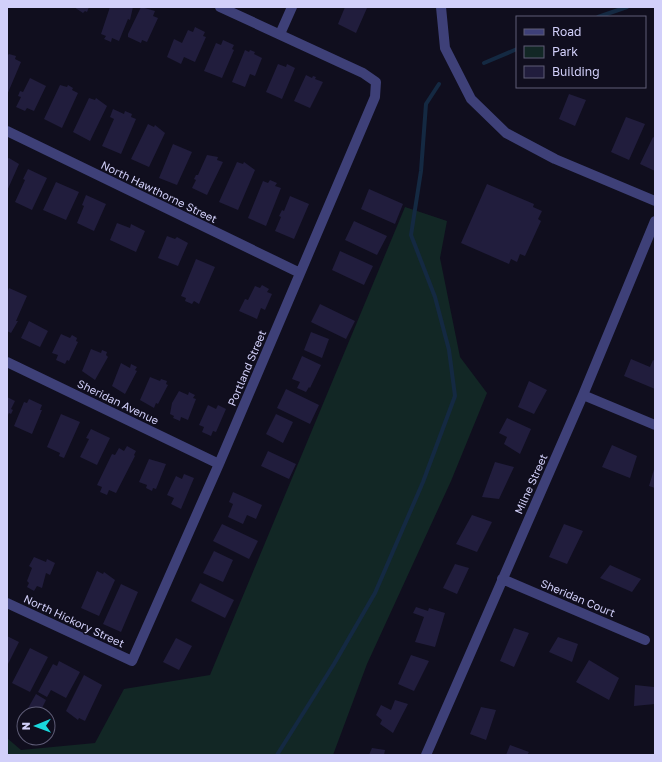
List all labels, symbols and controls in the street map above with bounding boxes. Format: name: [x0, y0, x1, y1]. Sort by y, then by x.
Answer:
legend: [516, 16, 646, 88]
text: Road: [552, 24, 581, 39]
text: Park: [552, 44, 578, 59]
text: Building: [552, 64, 600, 79]
street label: North Hawthorne Street: [99, 158, 219, 225]
street label: Portland Street: [225, 328, 268, 408]
street label: Sheridan Avenue: [75, 376, 161, 427]
street label: Milne Street: [512, 452, 550, 516]
street label: Sheridan Court: [539, 576, 617, 619]
street label: North Hickory Street: [22, 592, 127, 650]
north arrow: [16, 706, 56, 746]
text: N: [19, 722, 32, 730]

